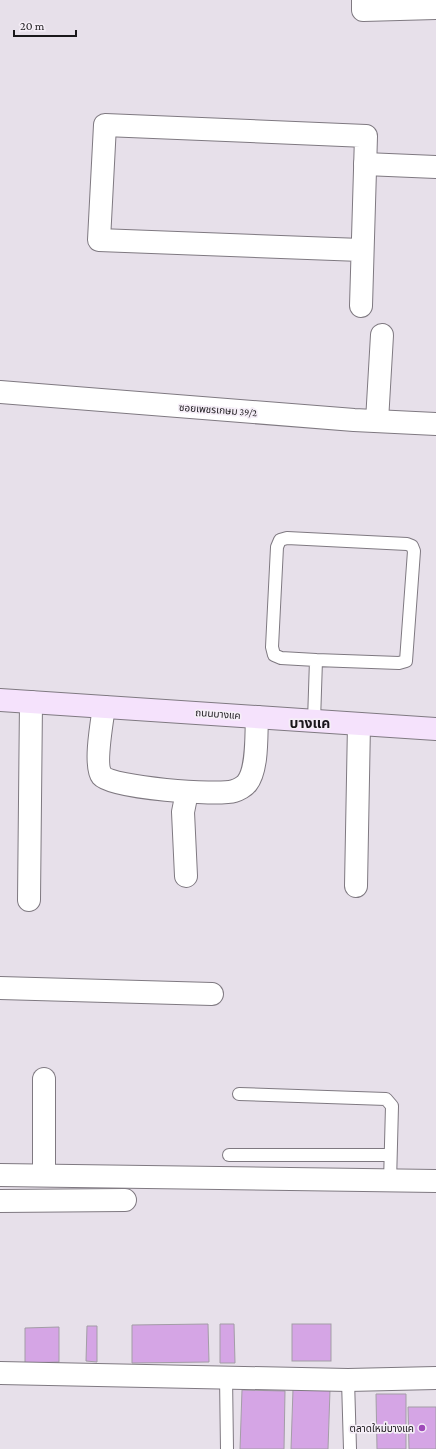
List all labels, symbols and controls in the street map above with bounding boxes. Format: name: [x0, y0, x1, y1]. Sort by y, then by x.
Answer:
scale bar: [14, 12, 76, 38]
text: 20 m: [20, 19, 45, 33]
street label: ซอยเพชรเกษม 39/2: [179, 402, 258, 418]
street label: ถนนบางแค: [195, 707, 241, 721]
district label: บางแค: [290, 715, 330, 731]
place label: ตลาดใหม่บางแค: [350, 1422, 414, 1434]
marker: ตลาดใหม่บางแค: [417, 1423, 427, 1433]

